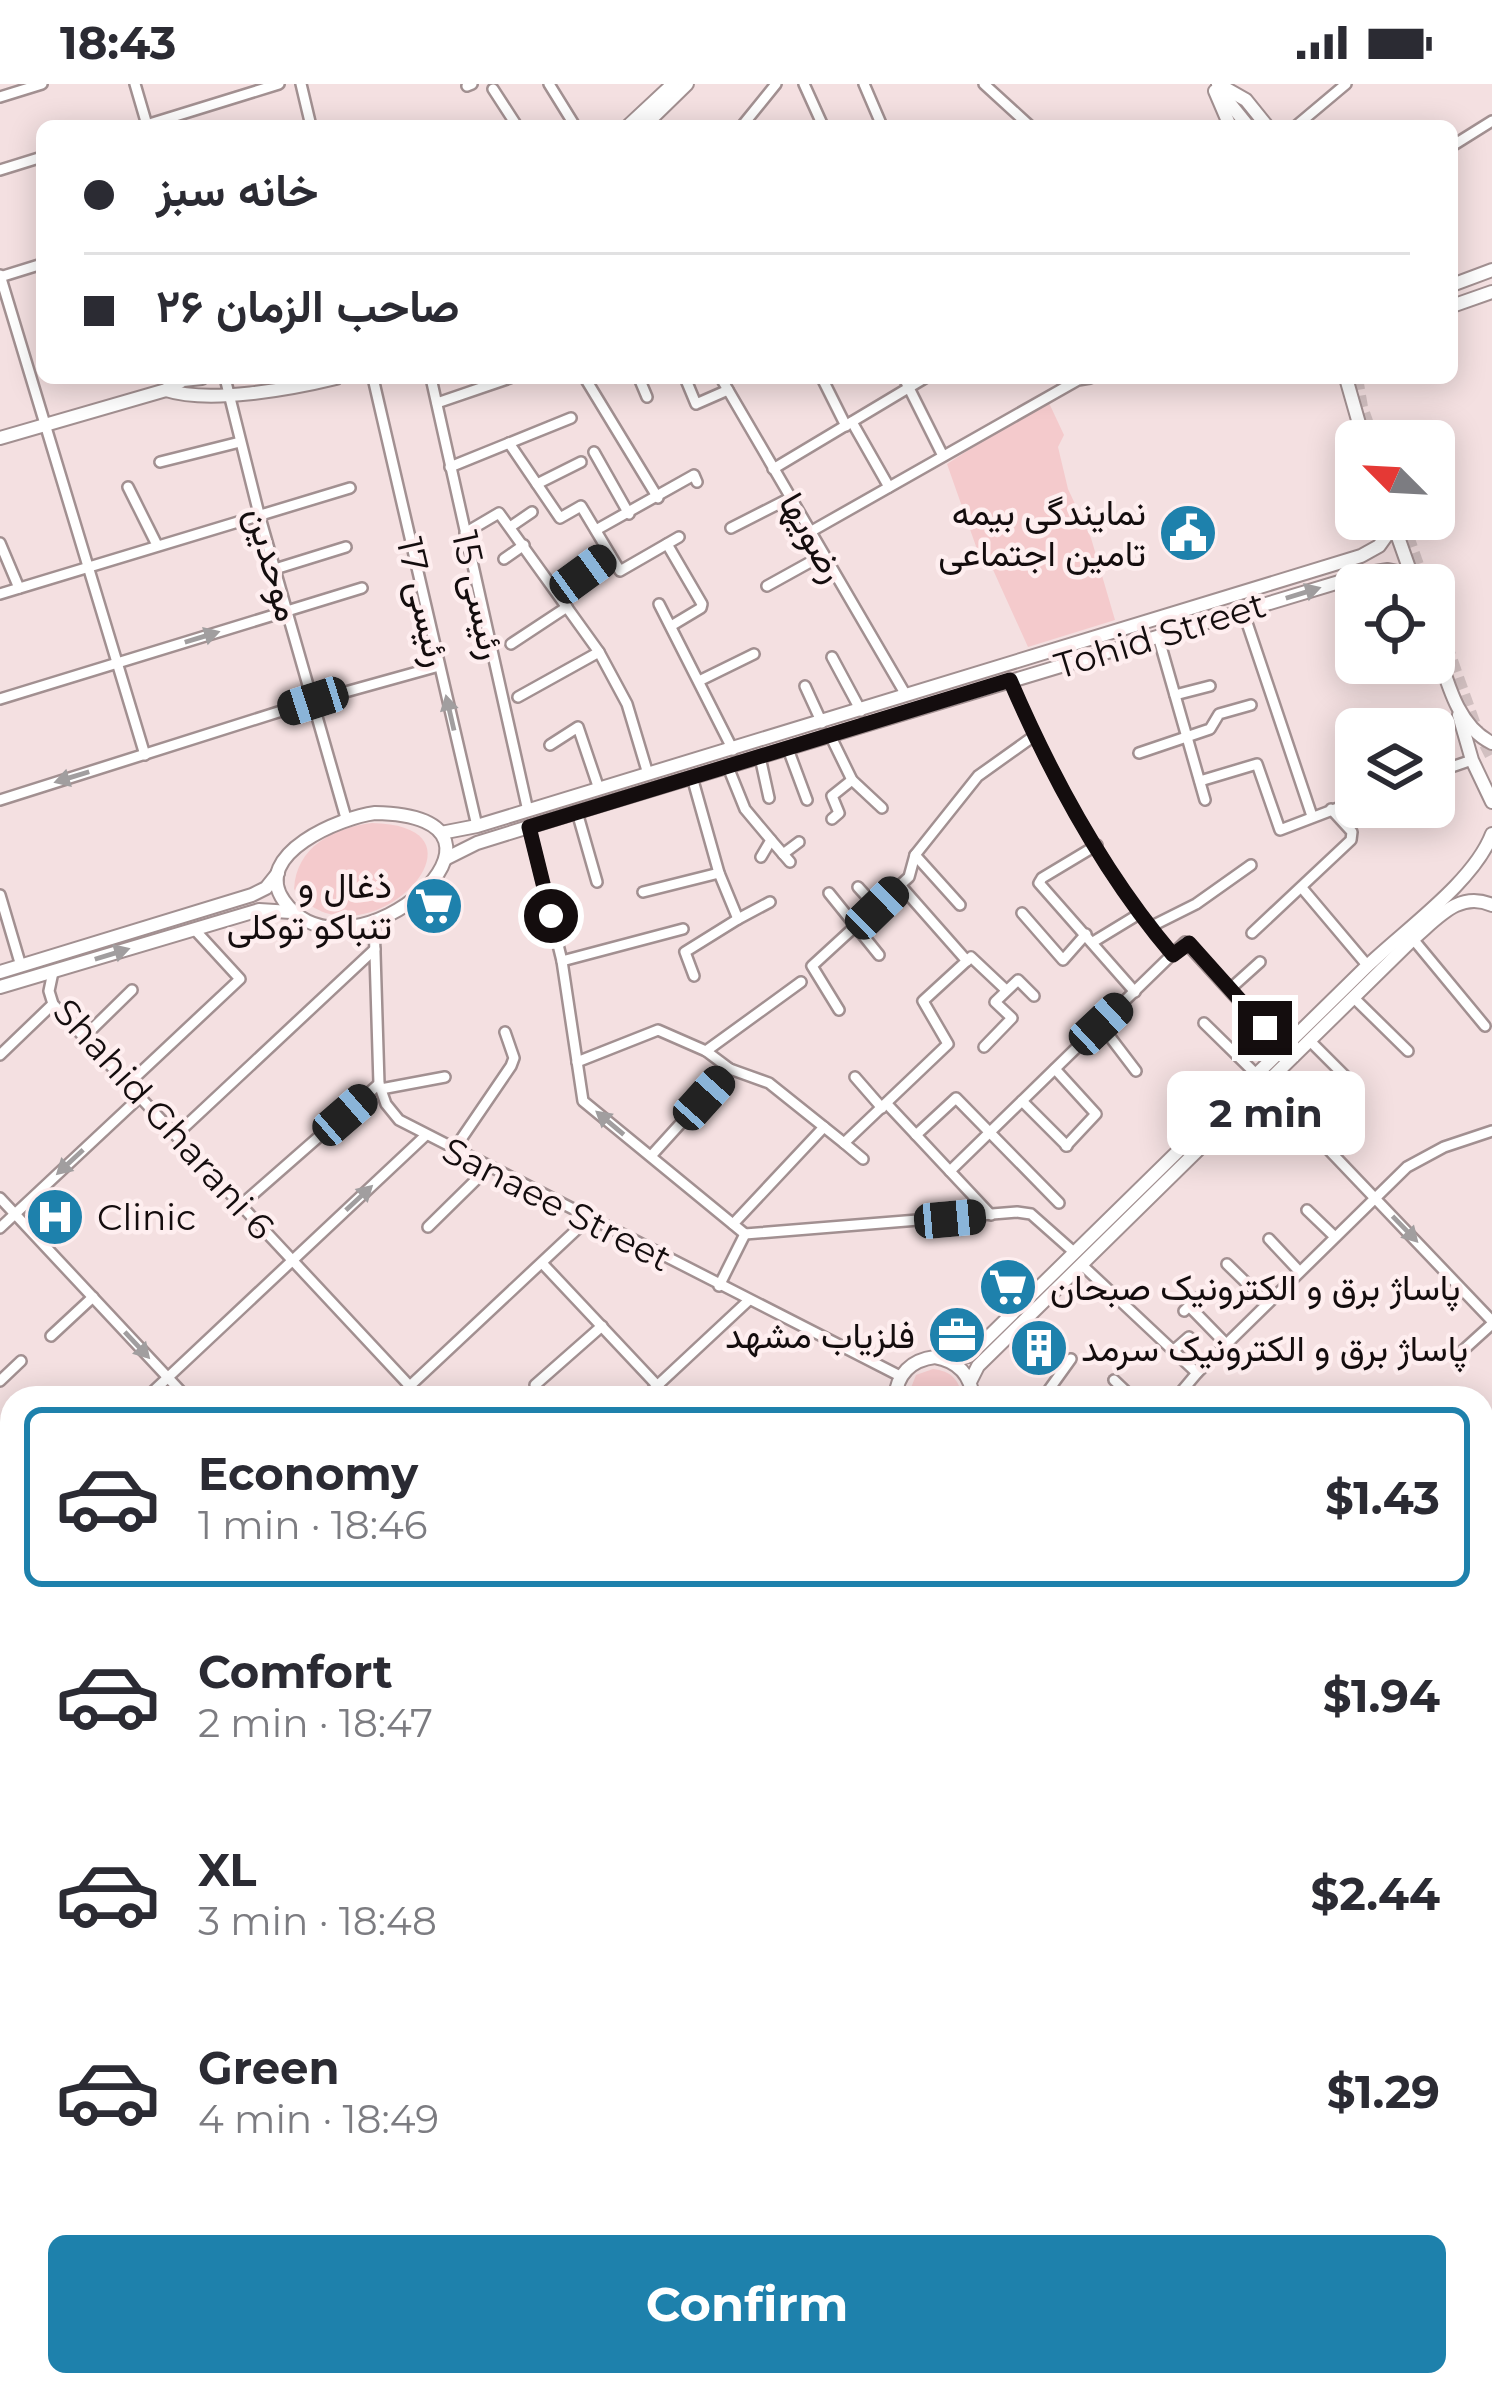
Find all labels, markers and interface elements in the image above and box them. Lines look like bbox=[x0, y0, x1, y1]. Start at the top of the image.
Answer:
text: 18:43 bbox=[60, 15, 176, 70]
text: خانه سبز bbox=[156, 162, 318, 217]
text: صاحب الزمان ۲۶ bbox=[156, 278, 460, 333]
north arrow bbox=[1335, 420, 1455, 540]
map controls bbox=[1335, 420, 1455, 828]
street label: رضویها bbox=[769, 484, 856, 590]
place label: نمایندگی بیمه تامین اجتماعی bbox=[938, 490, 1146, 575]
street label: موحدین bbox=[236, 502, 311, 627]
public building icon: نمایندگی بیمه تامین اجتماعی bbox=[1157, 502, 1219, 564]
street label: رئیسی 15 bbox=[442, 526, 515, 664]
street label: رئیسی 17 bbox=[387, 533, 460, 671]
car bbox=[543, 538, 623, 610]
button: locate bbox=[1335, 564, 1455, 684]
street label: Tohid Street bbox=[1049, 582, 1271, 688]
one-way arrow bbox=[1285, 583, 1322, 601]
one-way arrow bbox=[184, 626, 221, 645]
car bbox=[273, 673, 353, 729]
one-way arrow bbox=[440, 694, 459, 731]
button: layers bbox=[1335, 708, 1455, 828]
one-way arrow bbox=[54, 769, 90, 787]
place label: ذغال و تنباکو توکلی bbox=[227, 863, 392, 949]
car bbox=[839, 870, 915, 946]
supermarket icon: ذغال و تنباکو توکلی bbox=[403, 875, 465, 937]
route start bbox=[524, 889, 578, 943]
one-way arrow bbox=[95, 944, 131, 962]
car bbox=[1062, 986, 1140, 1062]
street label: Shahid Gharani 6 bbox=[44, 990, 284, 1248]
route end bbox=[1238, 1001, 1292, 1055]
car bbox=[667, 1059, 741, 1137]
callout: 2 min bbox=[1166, 1070, 1364, 1154]
car bbox=[306, 1078, 384, 1152]
text: 2 min bbox=[1209, 1089, 1323, 1137]
one-way arrow bbox=[595, 1111, 626, 1136]
street label: Sanaee Street bbox=[435, 1127, 679, 1281]
one-way arrow bbox=[56, 1148, 85, 1176]
one-way arrow bbox=[344, 1185, 373, 1213]
hospital icon: Clinic bbox=[24, 1186, 86, 1248]
place label: Clinic bbox=[97, 1195, 196, 1239]
car bbox=[913, 1198, 987, 1240]
one-way arrow bbox=[1391, 1214, 1419, 1243]
supermarket icon: پاساژ برق و الکترونیک صبحان bbox=[977, 1256, 1039, 1318]
place label: پاساژ برق و الکترونیک صبحان bbox=[1050, 1265, 1460, 1312]
office icon: فلزیاب مشهد bbox=[926, 1304, 988, 1366]
place label: فلزیاب مشهد bbox=[725, 1313, 915, 1358]
building icon: پاساژ برق و الکترونیک سرمد bbox=[1008, 1317, 1070, 1379]
place label: پاساژ برق و الکترونیک سرمد bbox=[1081, 1326, 1468, 1373]
one-way arrow bbox=[123, 1330, 151, 1359]
icon: car bbox=[54, 1443, 162, 1551]
text: Economy bbox=[198, 1446, 418, 1501]
text: $1.43 bbox=[1325, 1470, 1440, 1525]
text: 1 min · 18:46 bbox=[198, 1501, 428, 1549]
icon: car bbox=[54, 1641, 162, 1749]
text: Comfort bbox=[198, 1644, 393, 1699]
text: $1.94 bbox=[1323, 1668, 1440, 1723]
text: 2 min · 18:47 bbox=[198, 1699, 433, 1747]
icon: car bbox=[54, 1839, 162, 1947]
text: XL bbox=[198, 1842, 256, 1897]
text: $2.44 bbox=[1311, 1866, 1440, 1921]
text: 3 min · 18:48 bbox=[198, 1897, 437, 1945]
icon: car bbox=[54, 2037, 162, 2145]
text: Green bbox=[198, 2040, 340, 2095]
text: $1.29 bbox=[1327, 2064, 1440, 2119]
text: 4 min · 18:49 bbox=[198, 2095, 439, 2143]
button: Confirm bbox=[48, 2235, 1446, 2373]

